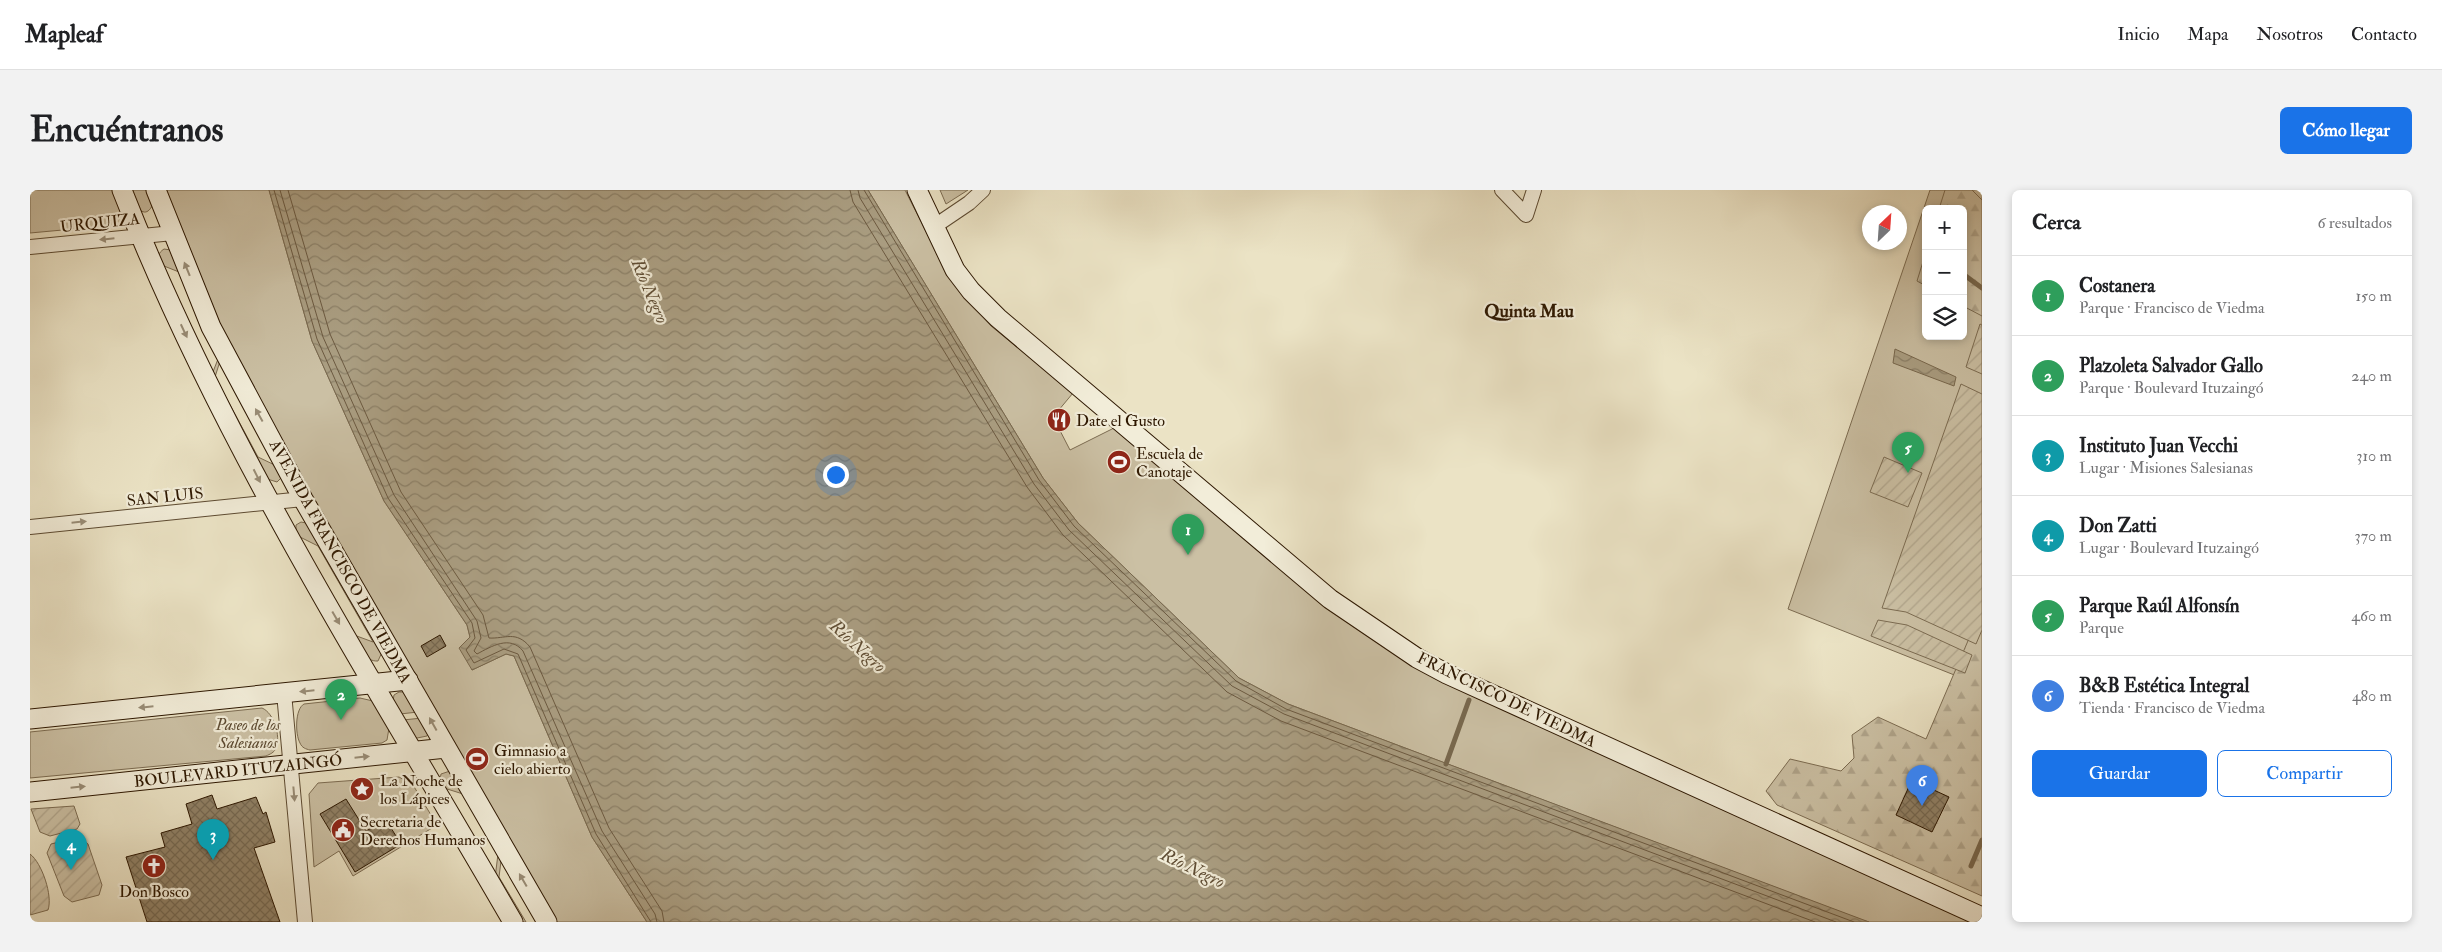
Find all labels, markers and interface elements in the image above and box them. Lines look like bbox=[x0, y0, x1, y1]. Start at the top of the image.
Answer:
text: Mapleaf bbox=[25, 19, 104, 50]
text: Inicio bbox=[2117, 23, 2159, 46]
text: Mapa bbox=[2187, 23, 2229, 46]
text: Nosotros bbox=[2257, 23, 2323, 46]
text: Contacto bbox=[2351, 23, 2417, 46]
button: Cómo llegar bbox=[2280, 107, 2412, 154]
text: Encuéntranos bbox=[30, 108, 223, 152]
north arrow bbox=[1862, 205, 1907, 250]
map controls bbox=[1922, 205, 1967, 340]
button: + bbox=[1922, 205, 1967, 250]
street label: URQUIZA bbox=[59, 209, 141, 237]
text: Cerca bbox=[2032, 209, 2081, 236]
text: 6 resultados bbox=[2317, 213, 2392, 233]
one-way arrow bbox=[98, 235, 114, 243]
button: − bbox=[1922, 250, 1967, 295]
water label: Río Negro bbox=[625, 254, 673, 327]
one-way arrow bbox=[183, 262, 191, 276]
text: Costanera bbox=[2079, 274, 2155, 298]
text: 1 bbox=[2045, 286, 2051, 306]
text: 150 m bbox=[2355, 286, 2392, 306]
button: layers bbox=[1922, 295, 1967, 340]
text: Parque · Francisco de Viedma bbox=[2079, 298, 2265, 318]
district label: Quinta Mau bbox=[1484, 300, 1574, 323]
one-way arrow bbox=[180, 324, 188, 338]
text: Plazoleta Salvador Gallo bbox=[2079, 354, 2263, 378]
text: 2 bbox=[2044, 366, 2052, 386]
text: 240 m bbox=[2351, 366, 2392, 386]
text: Parque · Boulevard Ituzaingó bbox=[2079, 378, 2264, 398]
restaurant icon: Date el Gusto bbox=[1046, 407, 1072, 433]
one-way arrow bbox=[254, 408, 263, 421]
place label: Date el Gusto bbox=[1076, 411, 1165, 431]
pin: 5 bbox=[1892, 432, 1924, 473]
text: Instituto Juan Vecchi bbox=[2079, 434, 2238, 458]
street label: AVENIDA FRANCISCO DE VIEDMA bbox=[264, 435, 416, 687]
place label: Escuela de Canotaje bbox=[1136, 444, 1203, 482]
text: 3 bbox=[2045, 446, 2051, 466]
text: 310 m bbox=[2356, 446, 2392, 466]
sports icon: Escuela de Canotaje bbox=[1106, 449, 1132, 475]
text: Lugar · Misiones Salesianas bbox=[2079, 458, 2253, 478]
your location bbox=[823, 462, 849, 488]
one-way arrow bbox=[253, 469, 261, 483]
street label: SAN LUIS bbox=[126, 483, 204, 511]
pin: 1 bbox=[1172, 514, 1204, 555]
text: Don Zatti bbox=[2079, 514, 2157, 538]
one-way arrow bbox=[71, 518, 87, 526]
text: 4 bbox=[2044, 526, 2052, 546]
text: 370 m bbox=[2355, 526, 2392, 546]
text: Lugar · Boulevard Ituzaingó bbox=[2079, 538, 2259, 558]
text: Parque Raúl Alfonsín bbox=[2079, 594, 2240, 618]
text: 5 bbox=[2044, 606, 2052, 626]
text: 460 m bbox=[2351, 606, 2392, 626]
one-way arrow bbox=[332, 611, 341, 624]
water label: Río Negro bbox=[824, 614, 891, 678]
text: Parque bbox=[2079, 618, 2124, 638]
street label: FRANCISCO DE VIEDMA bbox=[1414, 648, 1599, 752]
text: B&B Estética Integral bbox=[2079, 674, 2249, 698]
pin: 2 bbox=[325, 679, 357, 720]
text: 6 bbox=[2044, 686, 2052, 706]
text: 480 m bbox=[2352, 686, 2392, 706]
one-way arrow bbox=[299, 687, 315, 695]
text: Tienda · Francisco de Viedma bbox=[2079, 698, 2265, 718]
one-way arrow bbox=[138, 703, 154, 711]
park label: Paseo de los Salesianos bbox=[215, 715, 281, 753]
one-way arrow bbox=[429, 716, 437, 731]
place label: Gimnasio a cielo abierto bbox=[494, 741, 571, 779]
sports icon: Gimnasio a cielo abierto bbox=[464, 746, 490, 772]
street label: BOULEVARD ITUZAINGÓ bbox=[133, 749, 343, 792]
button: Guardar bbox=[2032, 750, 2207, 797]
button: Compartir bbox=[2217, 750, 2392, 797]
one-way arrow bbox=[354, 753, 370, 761]
pin: 6 bbox=[1906, 765, 1938, 806]
place label: La Noche de los Lápices bbox=[380, 771, 463, 810]
place icon: La Noche de los Lápices bbox=[349, 776, 375, 802]
one-way arrow bbox=[71, 783, 87, 791]
one-way arrow bbox=[290, 786, 298, 802]
place label: Secretaria de Derechos Humanos bbox=[360, 812, 485, 850]
public building icon: Secretaria de Derechos Humanos bbox=[330, 817, 356, 843]
pin: 3 bbox=[197, 819, 229, 860]
pin: 4 bbox=[55, 829, 87, 870]
water label: Río Negro bbox=[1156, 843, 1229, 894]
church icon: Don Bosco bbox=[141, 853, 167, 879]
one-way arrow bbox=[518, 873, 527, 886]
place label: Don Bosco bbox=[119, 882, 189, 902]

